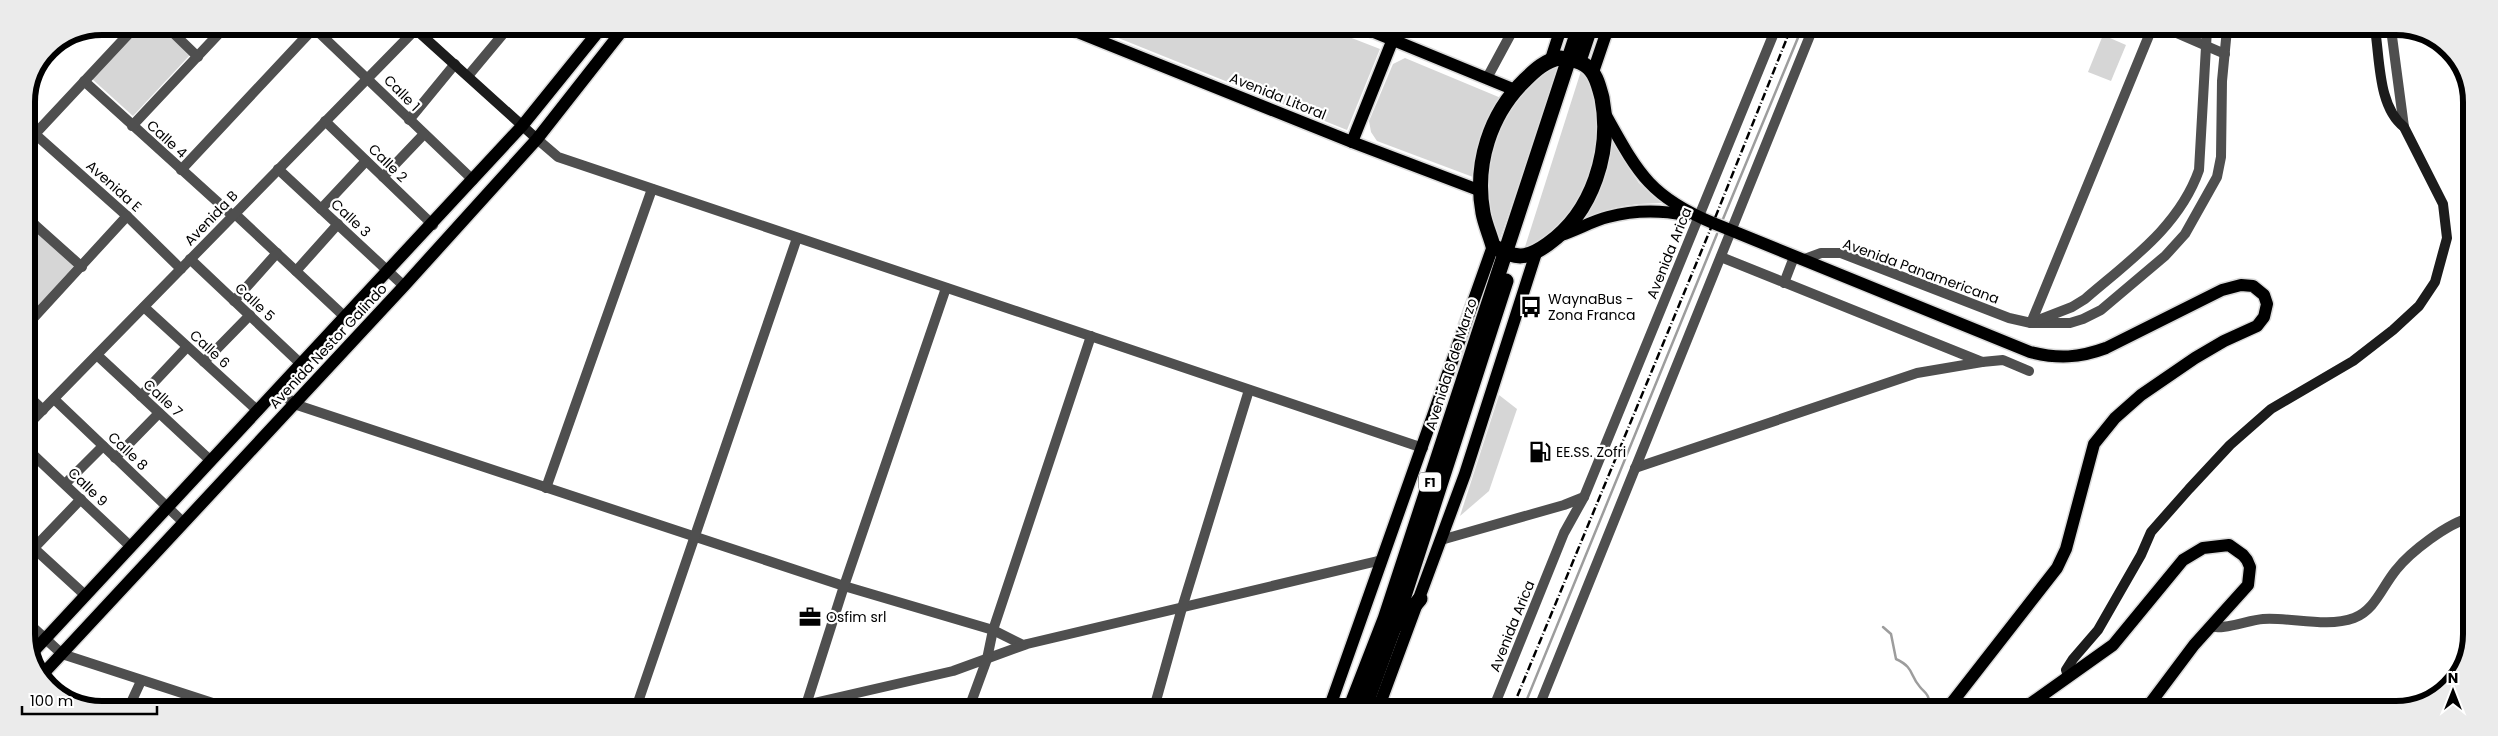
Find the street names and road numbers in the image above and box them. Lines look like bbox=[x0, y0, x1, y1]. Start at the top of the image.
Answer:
street label: Avenida Litoral bbox=[1227, 67, 1329, 125]
street label: Calle 1 bbox=[379, 70, 425, 116]
street label: Calle 4 bbox=[142, 115, 192, 163]
street label: Calle 2 bbox=[364, 139, 412, 187]
street label: Avenida E bbox=[82, 156, 146, 216]
street label: Avenida B bbox=[180, 186, 242, 250]
street label: Calle 3 bbox=[327, 194, 375, 242]
street label: Avenida Arica bbox=[1642, 204, 1696, 302]
street label: Avenida Panamericana bbox=[1840, 233, 2002, 309]
street label: Calle 5 bbox=[230, 278, 280, 326]
street label: Avenida Nestor Galindo bbox=[265, 279, 391, 413]
street label: Avenida 6 de Marzo bbox=[1420, 295, 1482, 433]
street label: Calle 6 bbox=[185, 325, 235, 373]
street label: Calle 7 bbox=[139, 375, 187, 422]
street label: Calle 8 bbox=[103, 427, 153, 475]
street label: Calle 9 bbox=[64, 463, 112, 511]
road number: F1 bbox=[1419, 472, 1441, 492]
street label: Avenida Arica bbox=[1485, 577, 1539, 675]

